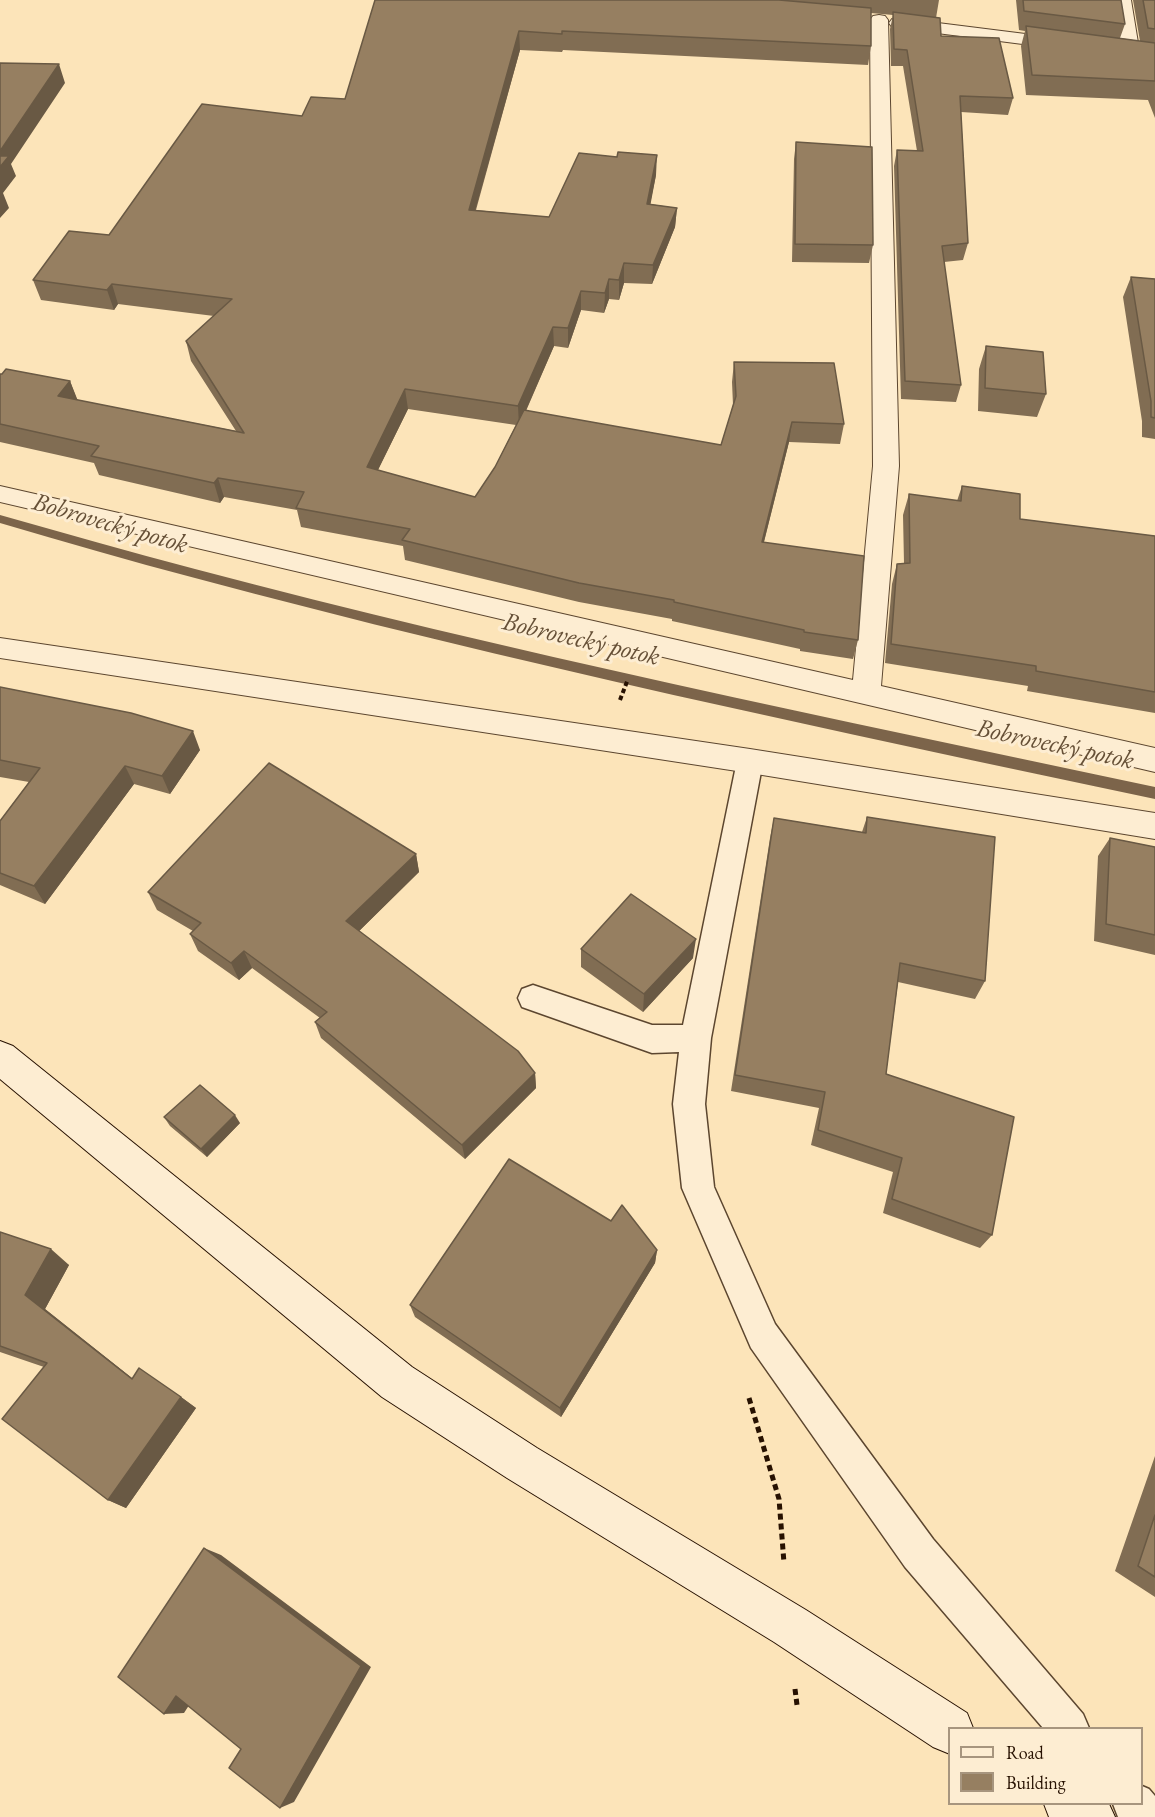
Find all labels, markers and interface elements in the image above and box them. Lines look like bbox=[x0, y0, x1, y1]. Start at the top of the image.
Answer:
water label: Bobrovecký potok bbox=[29, 487, 191, 561]
water label: Bobrovecký potok bbox=[499, 607, 663, 673]
water label: Bobrovecký potok bbox=[973, 713, 1137, 777]
legend bbox=[948, 1727, 1143, 1805]
text: Road bbox=[1006, 1741, 1044, 1764]
text: Building bbox=[1006, 1771, 1066, 1794]

